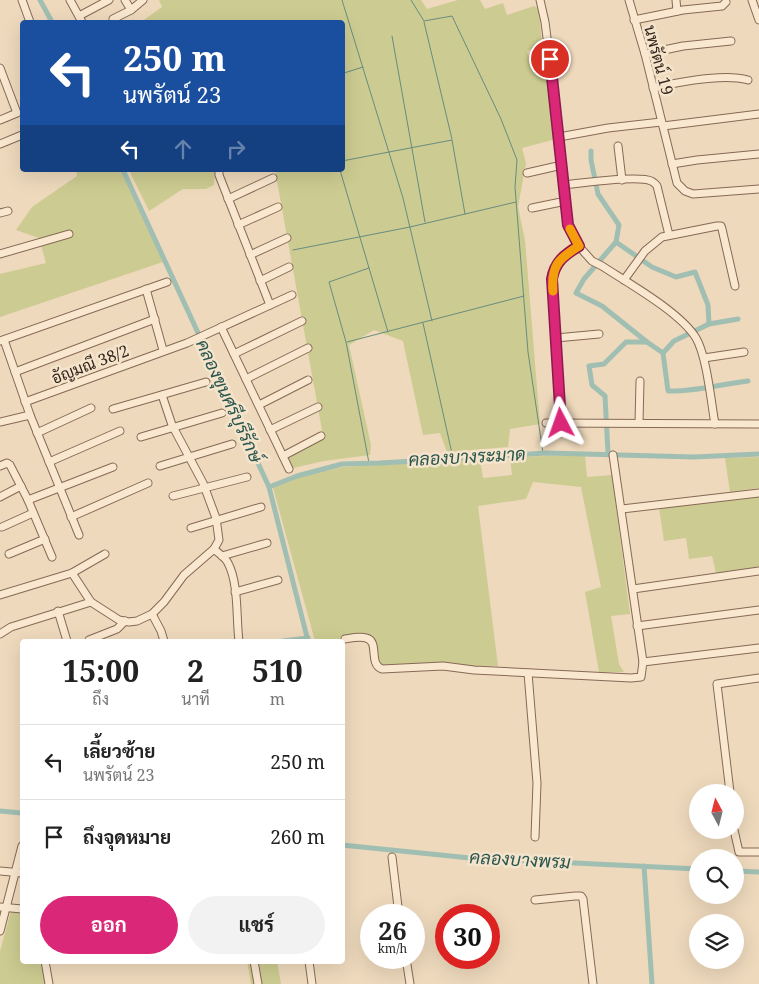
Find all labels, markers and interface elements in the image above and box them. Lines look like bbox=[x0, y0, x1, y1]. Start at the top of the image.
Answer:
street label: นพรัตน์ 19 bbox=[639, 22, 680, 97]
text: 250 m bbox=[123, 34, 226, 81]
pin bbox=[529, 38, 571, 80]
icon: left bbox=[40, 40, 105, 105]
icon: arrive bbox=[536, 45, 564, 73]
text: นพรัตน์ 23 bbox=[123, 79, 221, 109]
icon: left bbox=[116, 135, 144, 163]
icon: ahead bbox=[169, 135, 197, 163]
icon: right bbox=[222, 135, 250, 163]
water label: คลองขุนศรีบุรีรักษ์ bbox=[190, 335, 270, 469]
street label: อัญมณี 38/2 bbox=[48, 339, 132, 389]
position arrow bbox=[534, 396, 586, 448]
water label: คลองบางระมาด bbox=[408, 441, 526, 471]
text: 15:00 bbox=[62, 650, 139, 691]
text: 2 bbox=[187, 650, 204, 691]
text: 510 bbox=[252, 650, 303, 691]
text: ถึง bbox=[92, 688, 109, 710]
text: นาที bbox=[181, 688, 210, 710]
text: m bbox=[270, 688, 285, 710]
text: เลี้ยวซ้าย bbox=[83, 738, 155, 764]
icon: left bbox=[40, 748, 68, 776]
text: 250 m bbox=[270, 749, 325, 775]
text: นพรัตน์ 23 bbox=[83, 764, 154, 786]
north arrow bbox=[689, 784, 744, 839]
map controls bbox=[689, 784, 744, 969]
icon: arrive bbox=[40, 823, 68, 851]
text: ถึงจุดหมาย bbox=[83, 824, 171, 850]
text: 260 m bbox=[270, 824, 325, 850]
water label: คลองบางพรม bbox=[469, 844, 571, 874]
button: search bbox=[689, 849, 744, 904]
button: ออก bbox=[40, 896, 178, 954]
button: แชร์ bbox=[188, 896, 325, 954]
speed limit sign: 30 bbox=[435, 904, 500, 969]
text: 26 bbox=[378, 913, 407, 947]
button: layers bbox=[689, 914, 744, 969]
text: km/h bbox=[378, 940, 407, 957]

